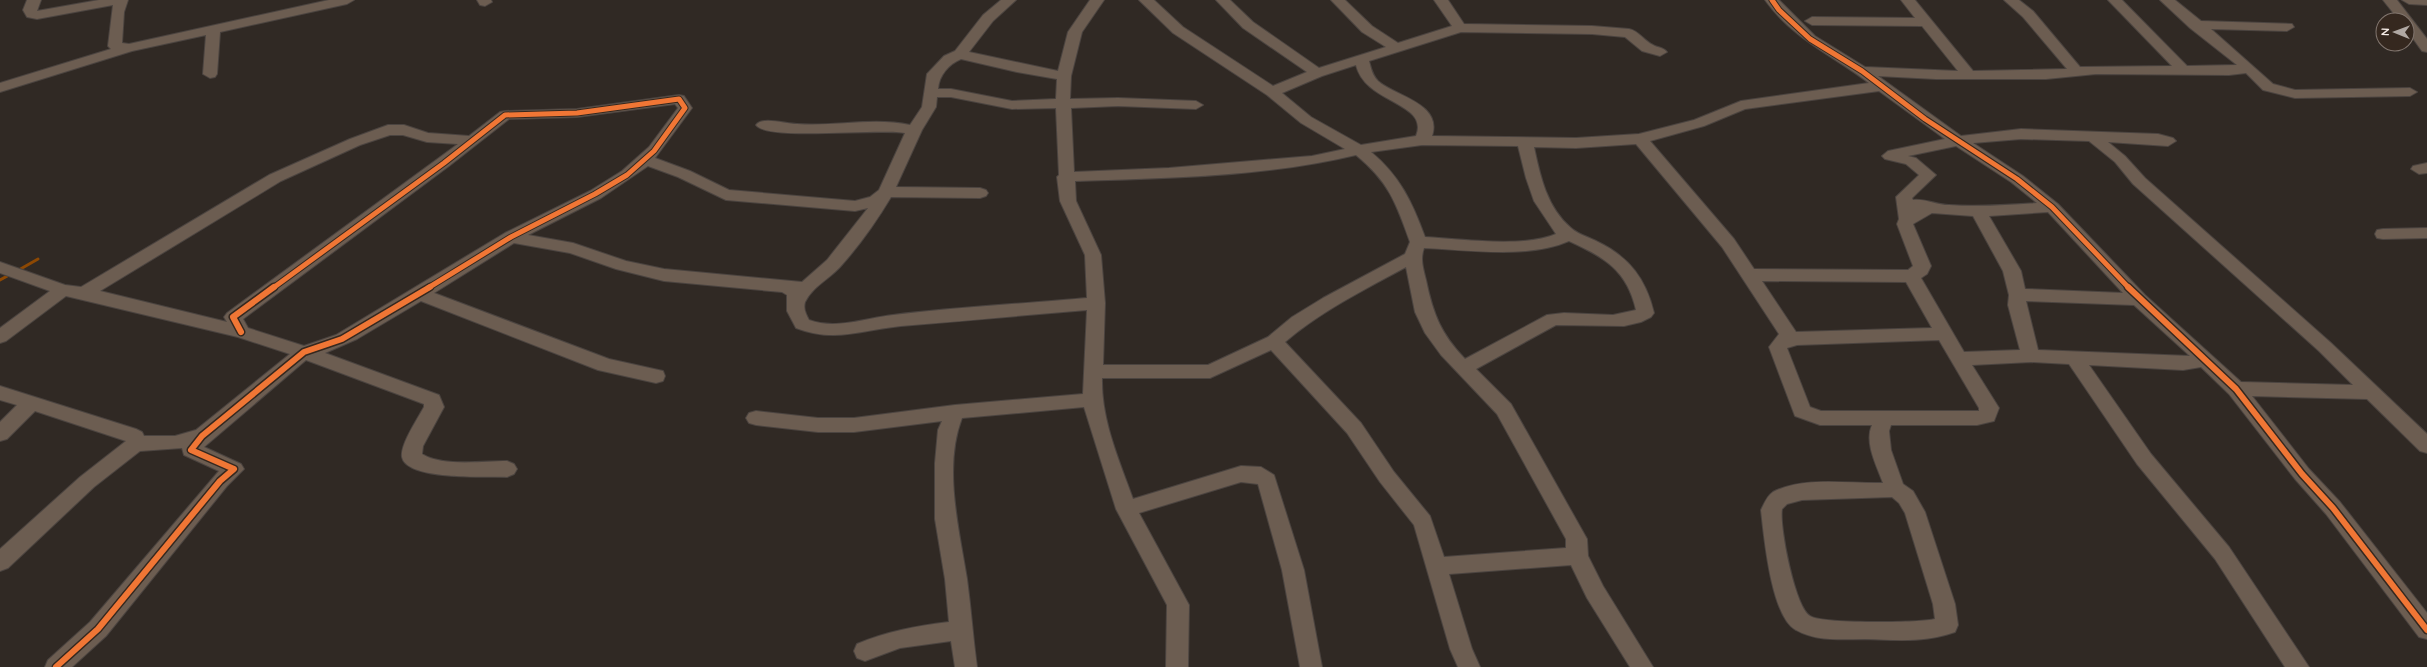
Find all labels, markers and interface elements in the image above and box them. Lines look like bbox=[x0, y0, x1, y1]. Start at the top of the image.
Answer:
north arrow bbox=[2375, 12, 2415, 52]
text: N bbox=[2378, 28, 2392, 36]

